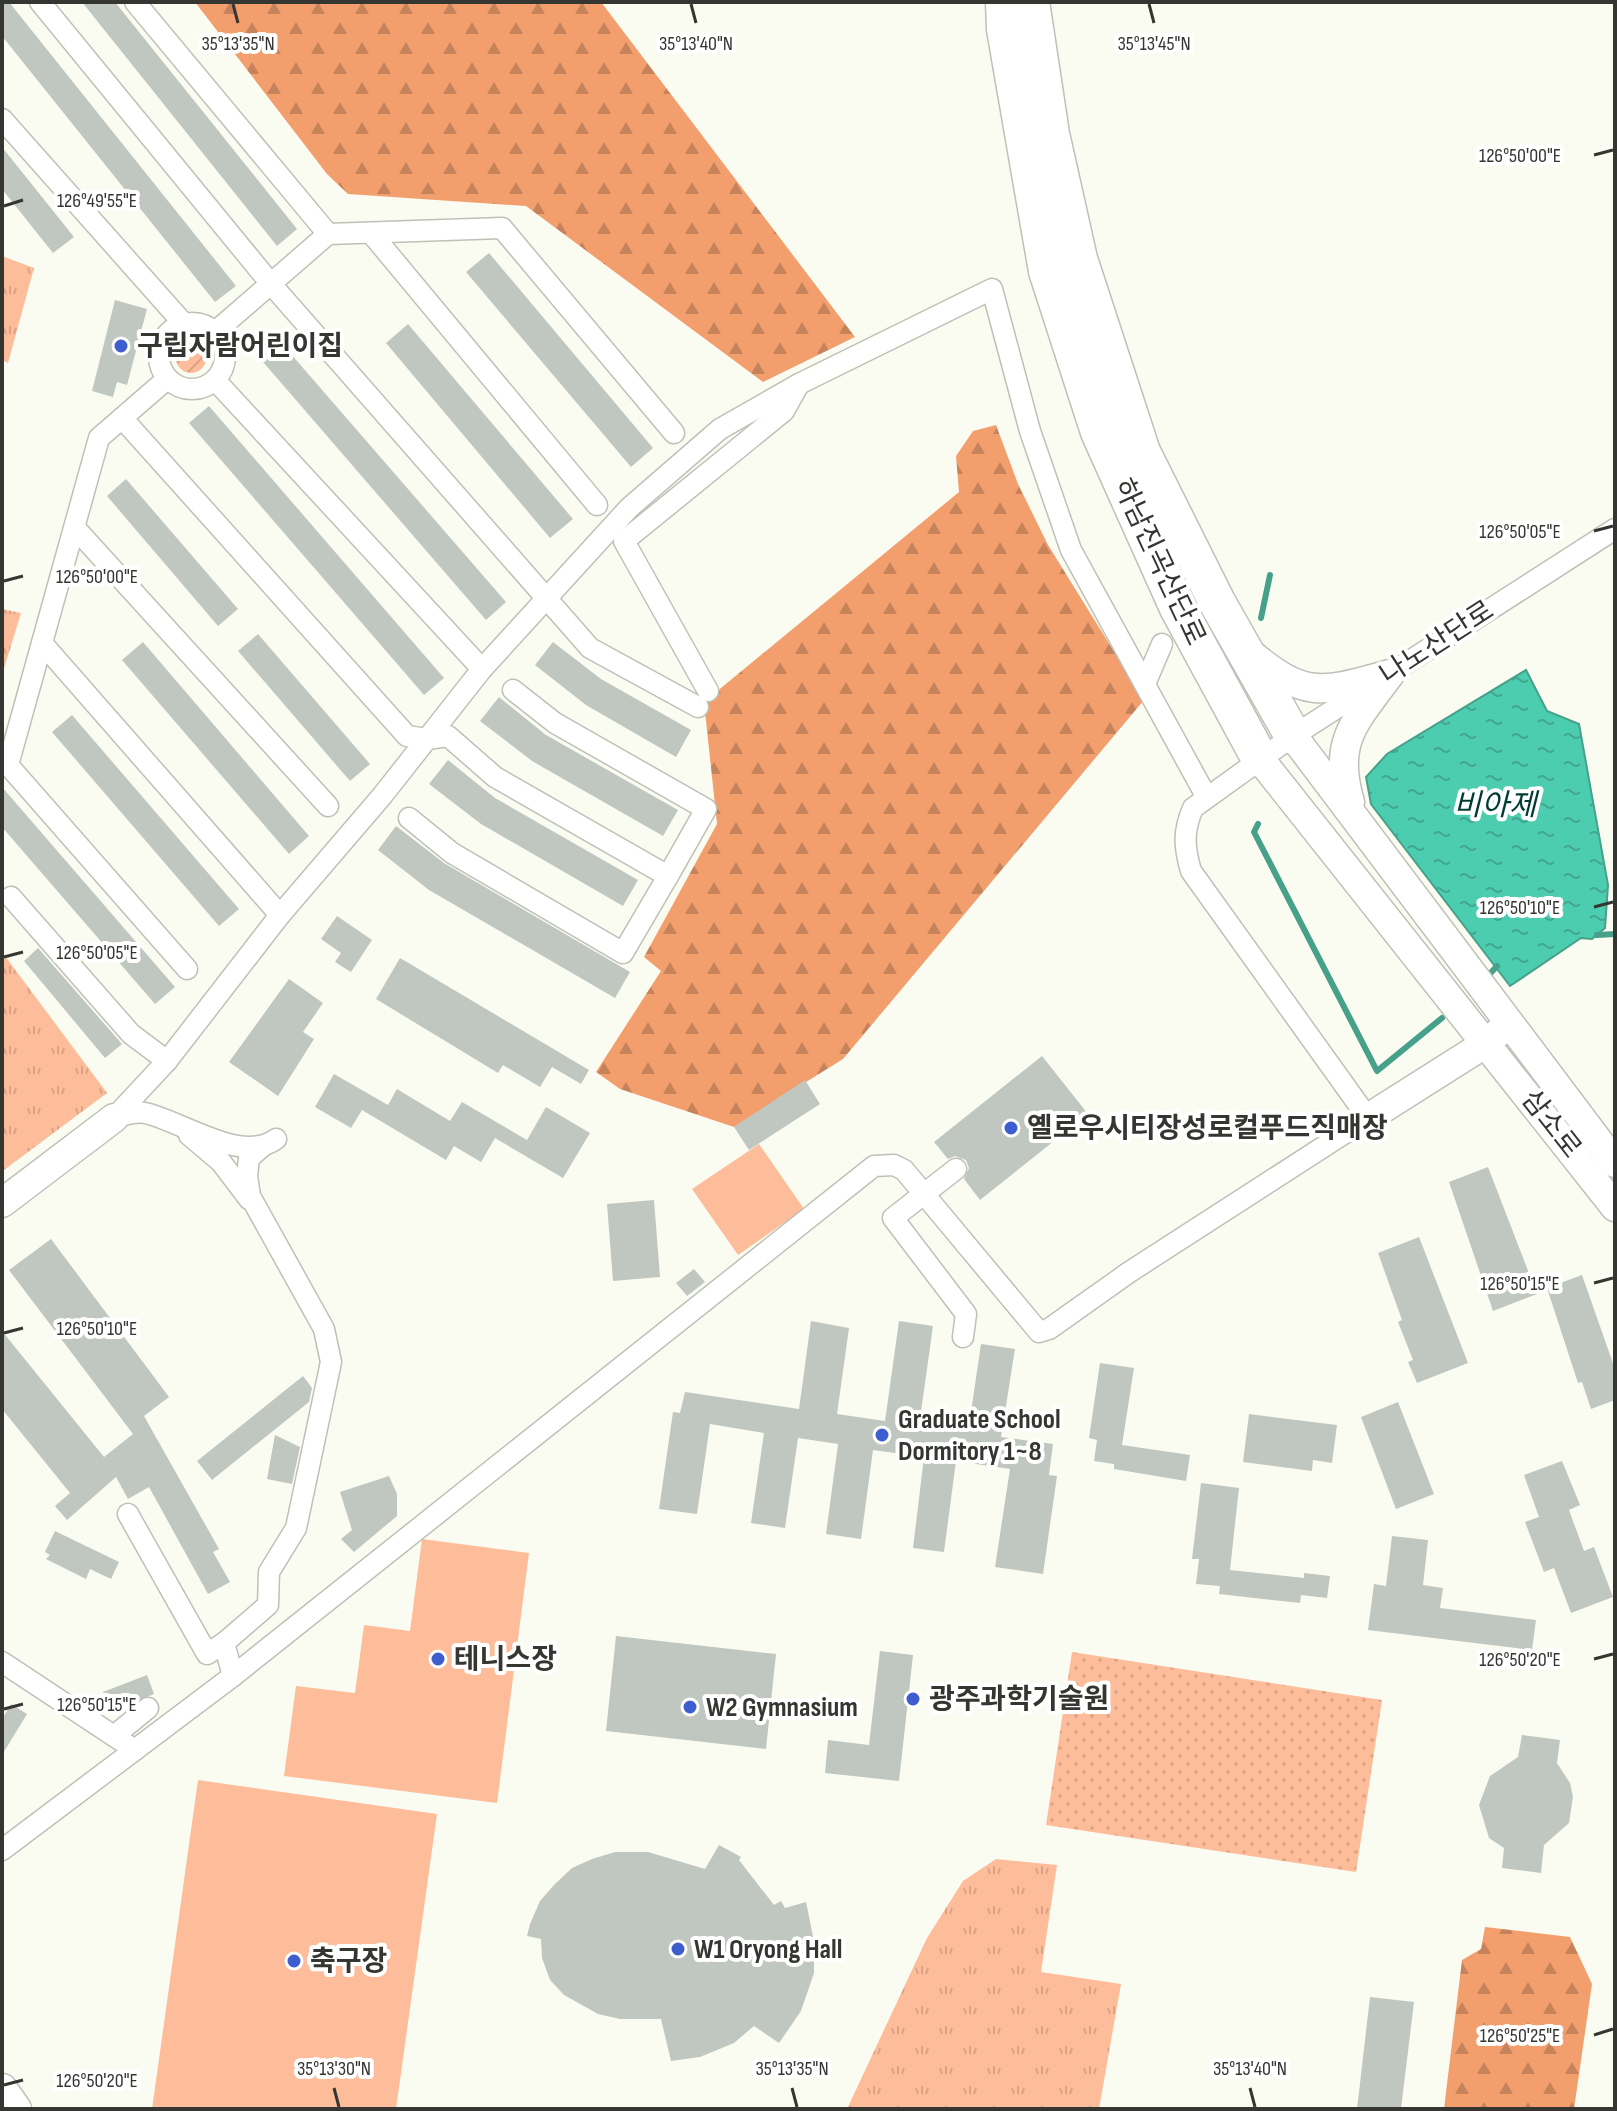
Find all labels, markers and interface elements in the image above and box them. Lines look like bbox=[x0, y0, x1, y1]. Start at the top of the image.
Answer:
text: 35°13'35"N bbox=[201, 32, 275, 56]
text: 35°13'40"N bbox=[659, 32, 733, 56]
text: 35°13'45"N bbox=[1117, 32, 1191, 56]
text: 126°50'00"E bbox=[1479, 144, 1561, 168]
text: 126°49'55"E bbox=[57, 189, 137, 213]
place label: 구립자람어린이집 bbox=[137, 330, 343, 363]
marker: 구립자람어린이집 bbox=[112, 337, 130, 355]
street label: 하남진곡산단로 bbox=[1106, 473, 1212, 651]
text: 126°50'05"E bbox=[1479, 520, 1561, 544]
text: 126°50'00"E bbox=[56, 565, 138, 589]
street label: 나노산단로 bbox=[1374, 594, 1500, 692]
water label: 비아제 bbox=[1454, 788, 1540, 824]
text: 126°50'10"E bbox=[1480, 896, 1560, 920]
text: 126°50'05"E bbox=[56, 941, 138, 965]
street label: 삼소로 bbox=[1514, 1083, 1588, 1165]
place label: 옐로우시티장성로컬푸드직매장 bbox=[1027, 1112, 1388, 1145]
marker: 옐로우시티장성로컬푸드직매장 bbox=[1002, 1119, 1020, 1137]
text: 126°50'15"E bbox=[1480, 1272, 1560, 1296]
text: 126°50'10"E bbox=[57, 1317, 137, 1341]
place label: Graduate School Dormitory 1~8 bbox=[898, 1403, 1061, 1468]
marker: Graduate School Dormitory 1~8 bbox=[873, 1426, 891, 1444]
place label: 테니스장 bbox=[454, 1643, 557, 1676]
text: 126°50'20"E bbox=[1479, 1648, 1561, 1672]
marker: 테니스장 bbox=[429, 1650, 447, 1668]
place label: 광주과학기술원 bbox=[929, 1683, 1109, 1716]
marker: 광주과학기술원 bbox=[904, 1690, 922, 1708]
place label: W2 Gymnasium bbox=[706, 1691, 858, 1724]
text: 126°50'15"E bbox=[57, 1693, 137, 1717]
marker: W2 Gymnasium bbox=[681, 1698, 699, 1716]
place label: W1 Oryong Hall bbox=[694, 1933, 842, 1966]
marker: W1 Oryong Hall bbox=[669, 1940, 687, 1958]
place label: 축구장 bbox=[310, 1945, 387, 1978]
marker: 축구장 bbox=[285, 1952, 303, 1970]
text: 126°50'25"E bbox=[1480, 2024, 1560, 2048]
text: 35°13'30"N bbox=[297, 2057, 371, 2081]
text: 35°13'35"N bbox=[755, 2057, 829, 2081]
text: 35°13'40"N bbox=[1213, 2057, 1287, 2081]
text: 126°50'20"E bbox=[56, 2069, 138, 2093]

